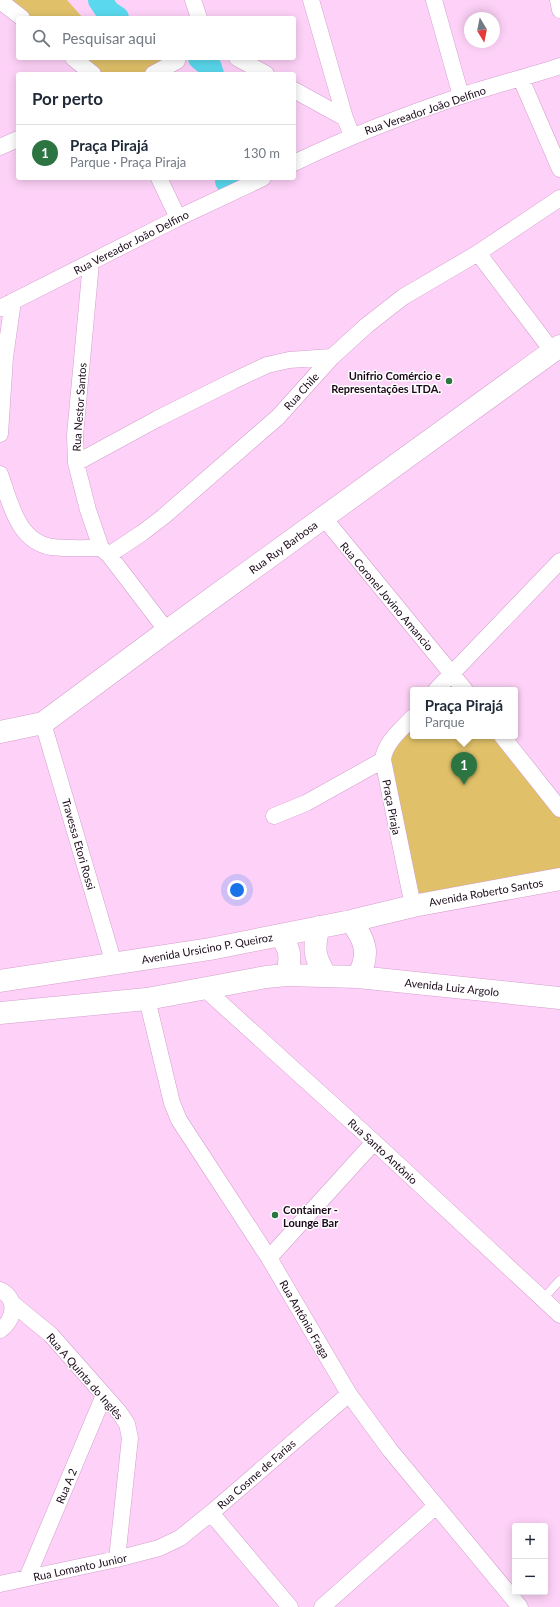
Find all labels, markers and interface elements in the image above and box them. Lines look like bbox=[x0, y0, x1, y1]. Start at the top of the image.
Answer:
north arrow bbox=[464, 12, 500, 48]
search box bbox=[16, 16, 296, 60]
icon: search bbox=[30, 27, 52, 49]
text: Pesquisar aqui bbox=[62, 29, 156, 47]
street label: Rua Vereador João Delfino bbox=[363, 83, 487, 137]
text: Por perto bbox=[32, 88, 103, 109]
text: Praça Pirajá bbox=[70, 136, 148, 154]
text: 1 bbox=[41, 145, 49, 161]
text: 130 m bbox=[243, 145, 280, 161]
text: Parque · Praça Piraja bbox=[70, 154, 186, 170]
street label: Rua Vereador João Delfino bbox=[71, 207, 191, 277]
street label: Rua Nestor Santos bbox=[69, 362, 89, 452]
place label: Unifrio Comércio e Representações LTDA. bbox=[331, 369, 441, 395]
street label: Rua Chile bbox=[281, 370, 321, 412]
marker: Unifrio Comércio e Representações LTDA. bbox=[444, 376, 454, 386]
street label: Rua Ruy Barbosa bbox=[246, 518, 320, 576]
street label: Rua Coronel Jovino Amancio bbox=[338, 539, 436, 653]
popup bbox=[410, 687, 518, 739]
text: Praça Pirajá bbox=[425, 696, 503, 714]
text: Parque bbox=[425, 714, 465, 730]
pin: 1 bbox=[451, 752, 477, 785]
street label: Praça Piraja bbox=[380, 778, 404, 836]
street label: Travessa Etori Rossi bbox=[60, 797, 98, 891]
street label: Avenida Roberto Santos bbox=[428, 876, 544, 908]
your location bbox=[227, 880, 247, 900]
street label: Avenida Ursicino P. Queiroz bbox=[140, 930, 274, 966]
street label: Avenida Luiz Argolo bbox=[404, 976, 500, 998]
street label: Rua Santo Antônio bbox=[346, 1116, 420, 1186]
place label: Container - Lounge Bar bbox=[283, 1203, 339, 1229]
marker: Container - Lounge Bar bbox=[270, 1210, 280, 1220]
street label: Rua Antônio Fraga bbox=[277, 1277, 333, 1361]
street label: Rua A Quinta do Inglês bbox=[44, 1330, 126, 1422]
street label: Rua Cosme de Farias bbox=[214, 1436, 298, 1512]
street label: Rua A 2 bbox=[53, 1466, 79, 1506]
map controls bbox=[512, 1523, 548, 1595]
button: + bbox=[512, 1523, 548, 1559]
street label: Rua Lomanto Junior bbox=[32, 1551, 128, 1583]
button: − bbox=[512, 1559, 548, 1595]

